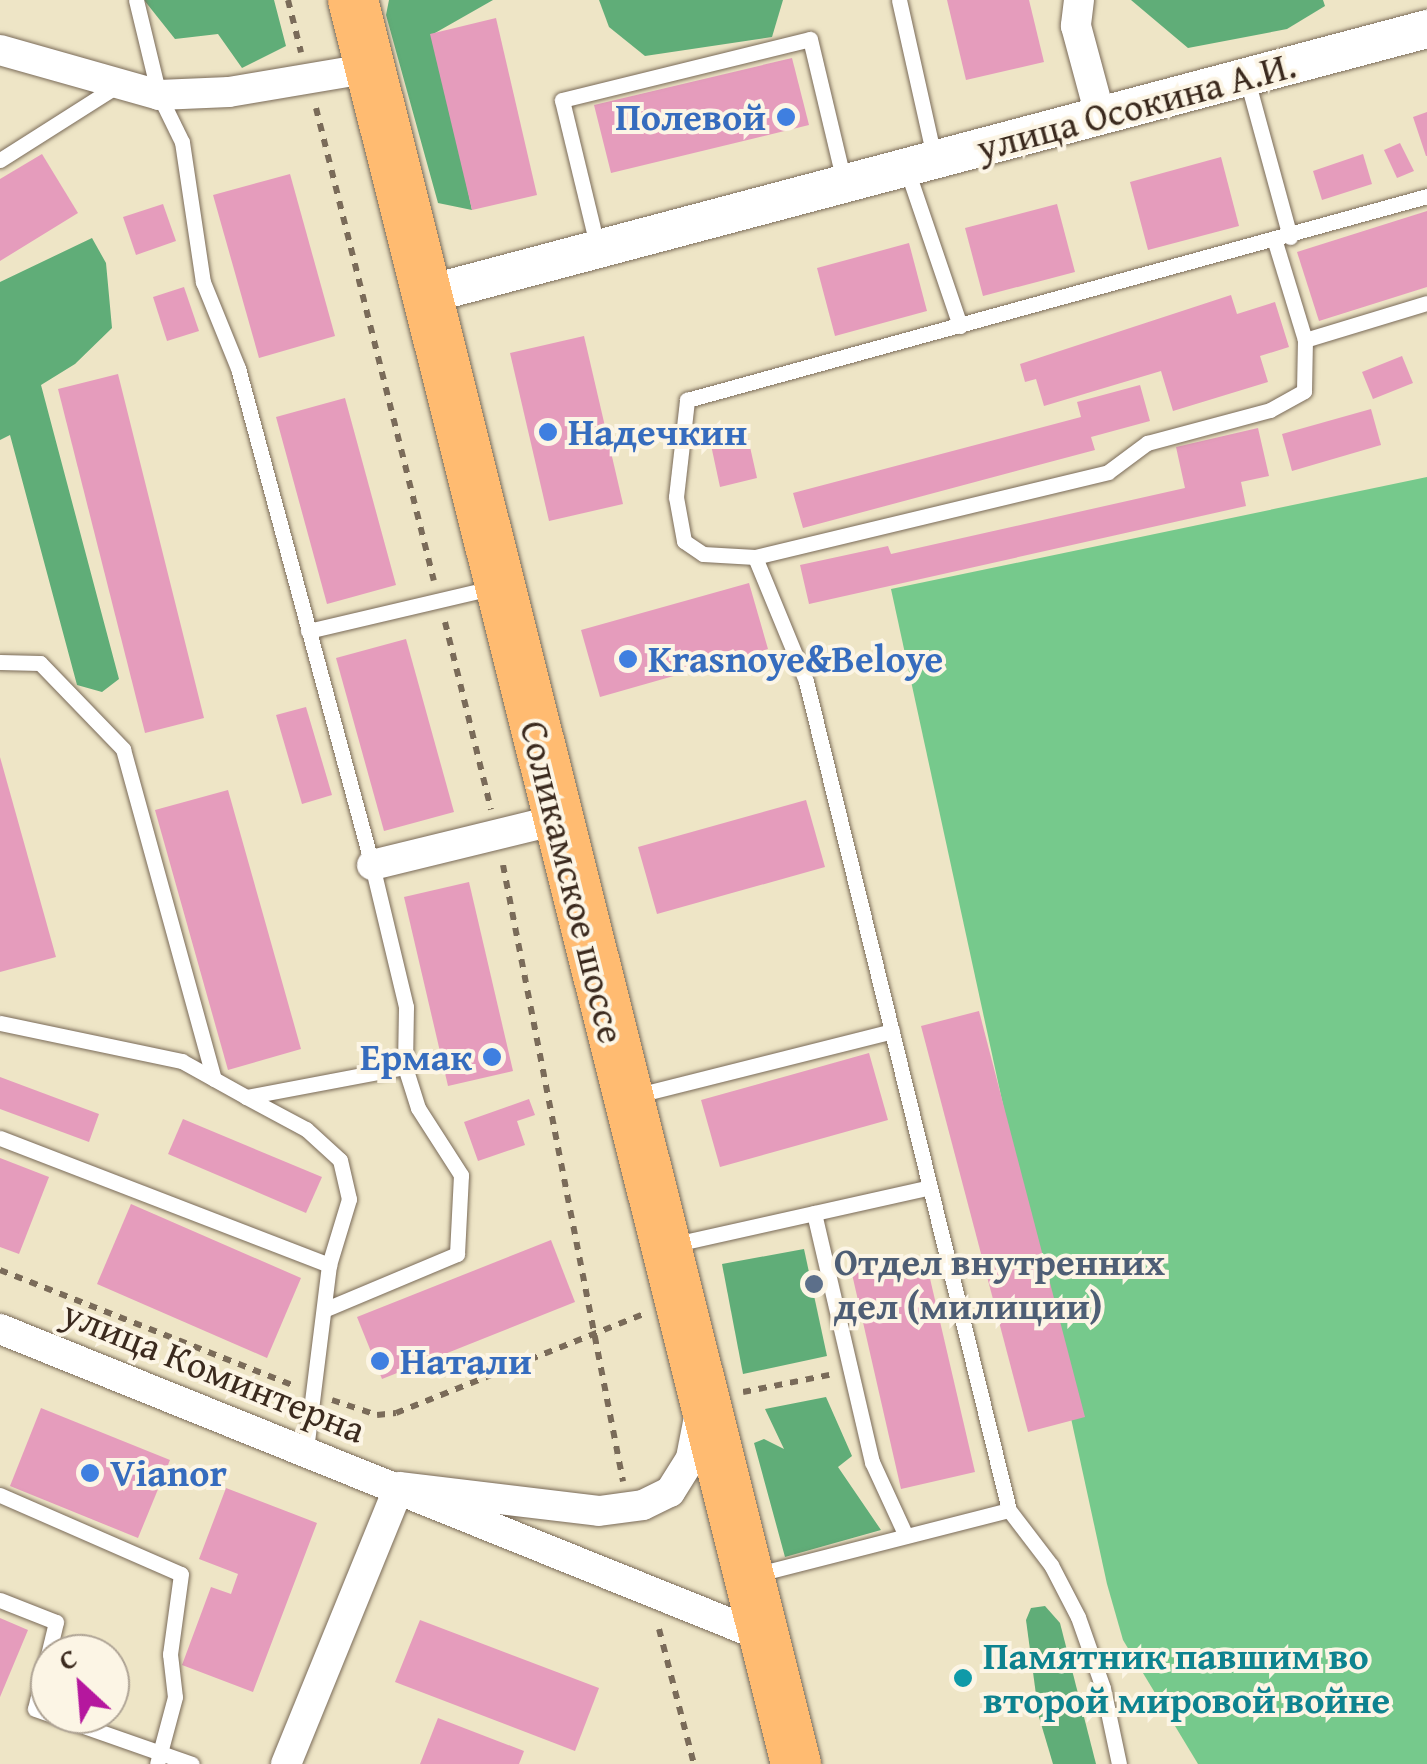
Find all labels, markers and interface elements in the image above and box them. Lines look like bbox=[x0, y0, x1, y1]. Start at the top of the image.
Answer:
street label: улица Осокина А.И. bbox=[972, 41, 1300, 171]
place label: Полевой bbox=[615, 94, 766, 140]
marker: Полевой bbox=[775, 106, 797, 128]
place label: Надечкин bbox=[568, 409, 747, 455]
marker: Надечкин bbox=[537, 421, 559, 443]
place label: Krasnoye&Beloye bbox=[648, 636, 943, 682]
marker: Krasnoye&Beloye bbox=[617, 648, 639, 670]
street label: Соликамское шоссе bbox=[511, 716, 635, 1048]
place label: Ермак bbox=[360, 1034, 472, 1080]
marker: Ермак bbox=[481, 1046, 503, 1068]
place label: Отдел внутренних дел (милиции) bbox=[834, 1239, 1165, 1328]
marker: Отдел внутренних дел (милиции) bbox=[803, 1273, 825, 1295]
street label: улица Коминтерна bbox=[56, 1289, 372, 1453]
place label: Натали bbox=[400, 1338, 532, 1384]
marker: Натали bbox=[369, 1350, 391, 1372]
place label: Vianor bbox=[110, 1450, 227, 1496]
marker: Vianor bbox=[79, 1462, 101, 1484]
place label: Памятник павшим во второй мировой войне bbox=[983, 1633, 1390, 1722]
north arrow bbox=[30, 1634, 130, 1734]
text: С bbox=[51, 1636, 84, 1680]
marker: Памятник павшим во второй мировой войне bbox=[952, 1667, 974, 1689]

